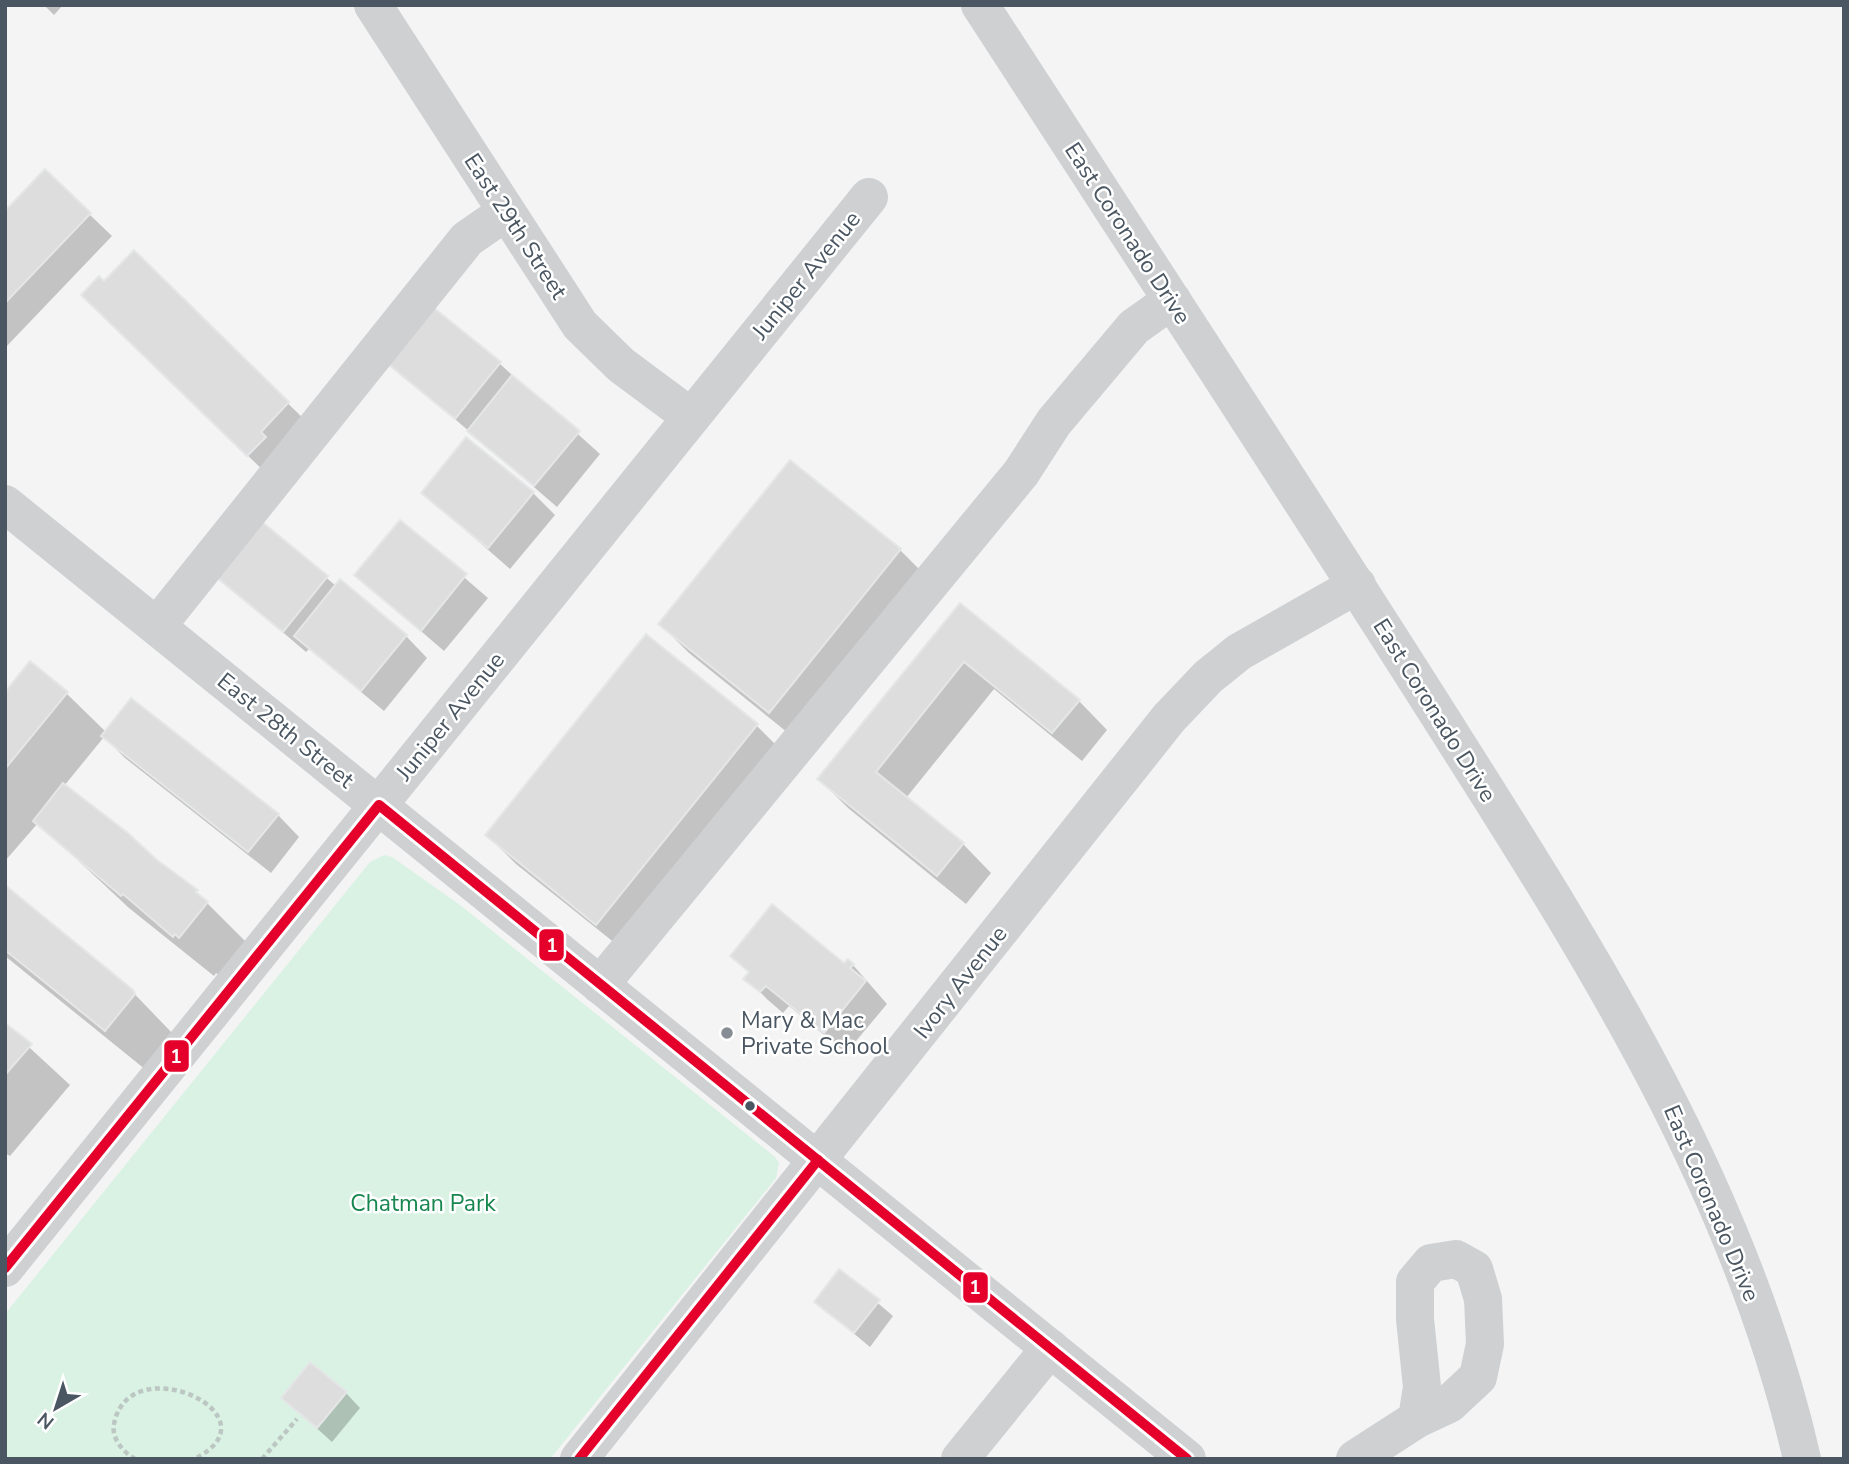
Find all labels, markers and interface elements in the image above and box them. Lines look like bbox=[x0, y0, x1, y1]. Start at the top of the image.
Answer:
street label: East Coronado Drive bbox=[1057, 137, 1198, 330]
street label: East 29th Street bbox=[457, 148, 575, 306]
street label: Juniper Avenue bbox=[744, 205, 868, 347]
street label: East Coronado Drive bbox=[1366, 613, 1504, 808]
street label: Juniper Avenue bbox=[388, 646, 512, 788]
street label: East 28th Street bbox=[211, 666, 361, 796]
street label: Ivory Avenue bbox=[907, 919, 1014, 1045]
line badge: 1 bbox=[538, 928, 565, 962]
text: 1 bbox=[546, 933, 558, 959]
place label: Mary & Mac Private School bbox=[741, 1005, 889, 1062]
marker: Mary & Mac Private School bbox=[719, 1025, 735, 1041]
line badge: 1 bbox=[163, 1039, 190, 1073]
text: 1 bbox=[170, 1044, 182, 1070]
unlabelled marker bbox=[743, 1099, 757, 1113]
street label: East Coronado Drive bbox=[1656, 1100, 1767, 1306]
park label: Chatman Park bbox=[350, 1188, 496, 1219]
line badge: 1 bbox=[962, 1271, 989, 1304]
text: 1 bbox=[969, 1275, 981, 1301]
north arrow bbox=[21, 1373, 91, 1443]
text: N bbox=[32, 1406, 60, 1435]

